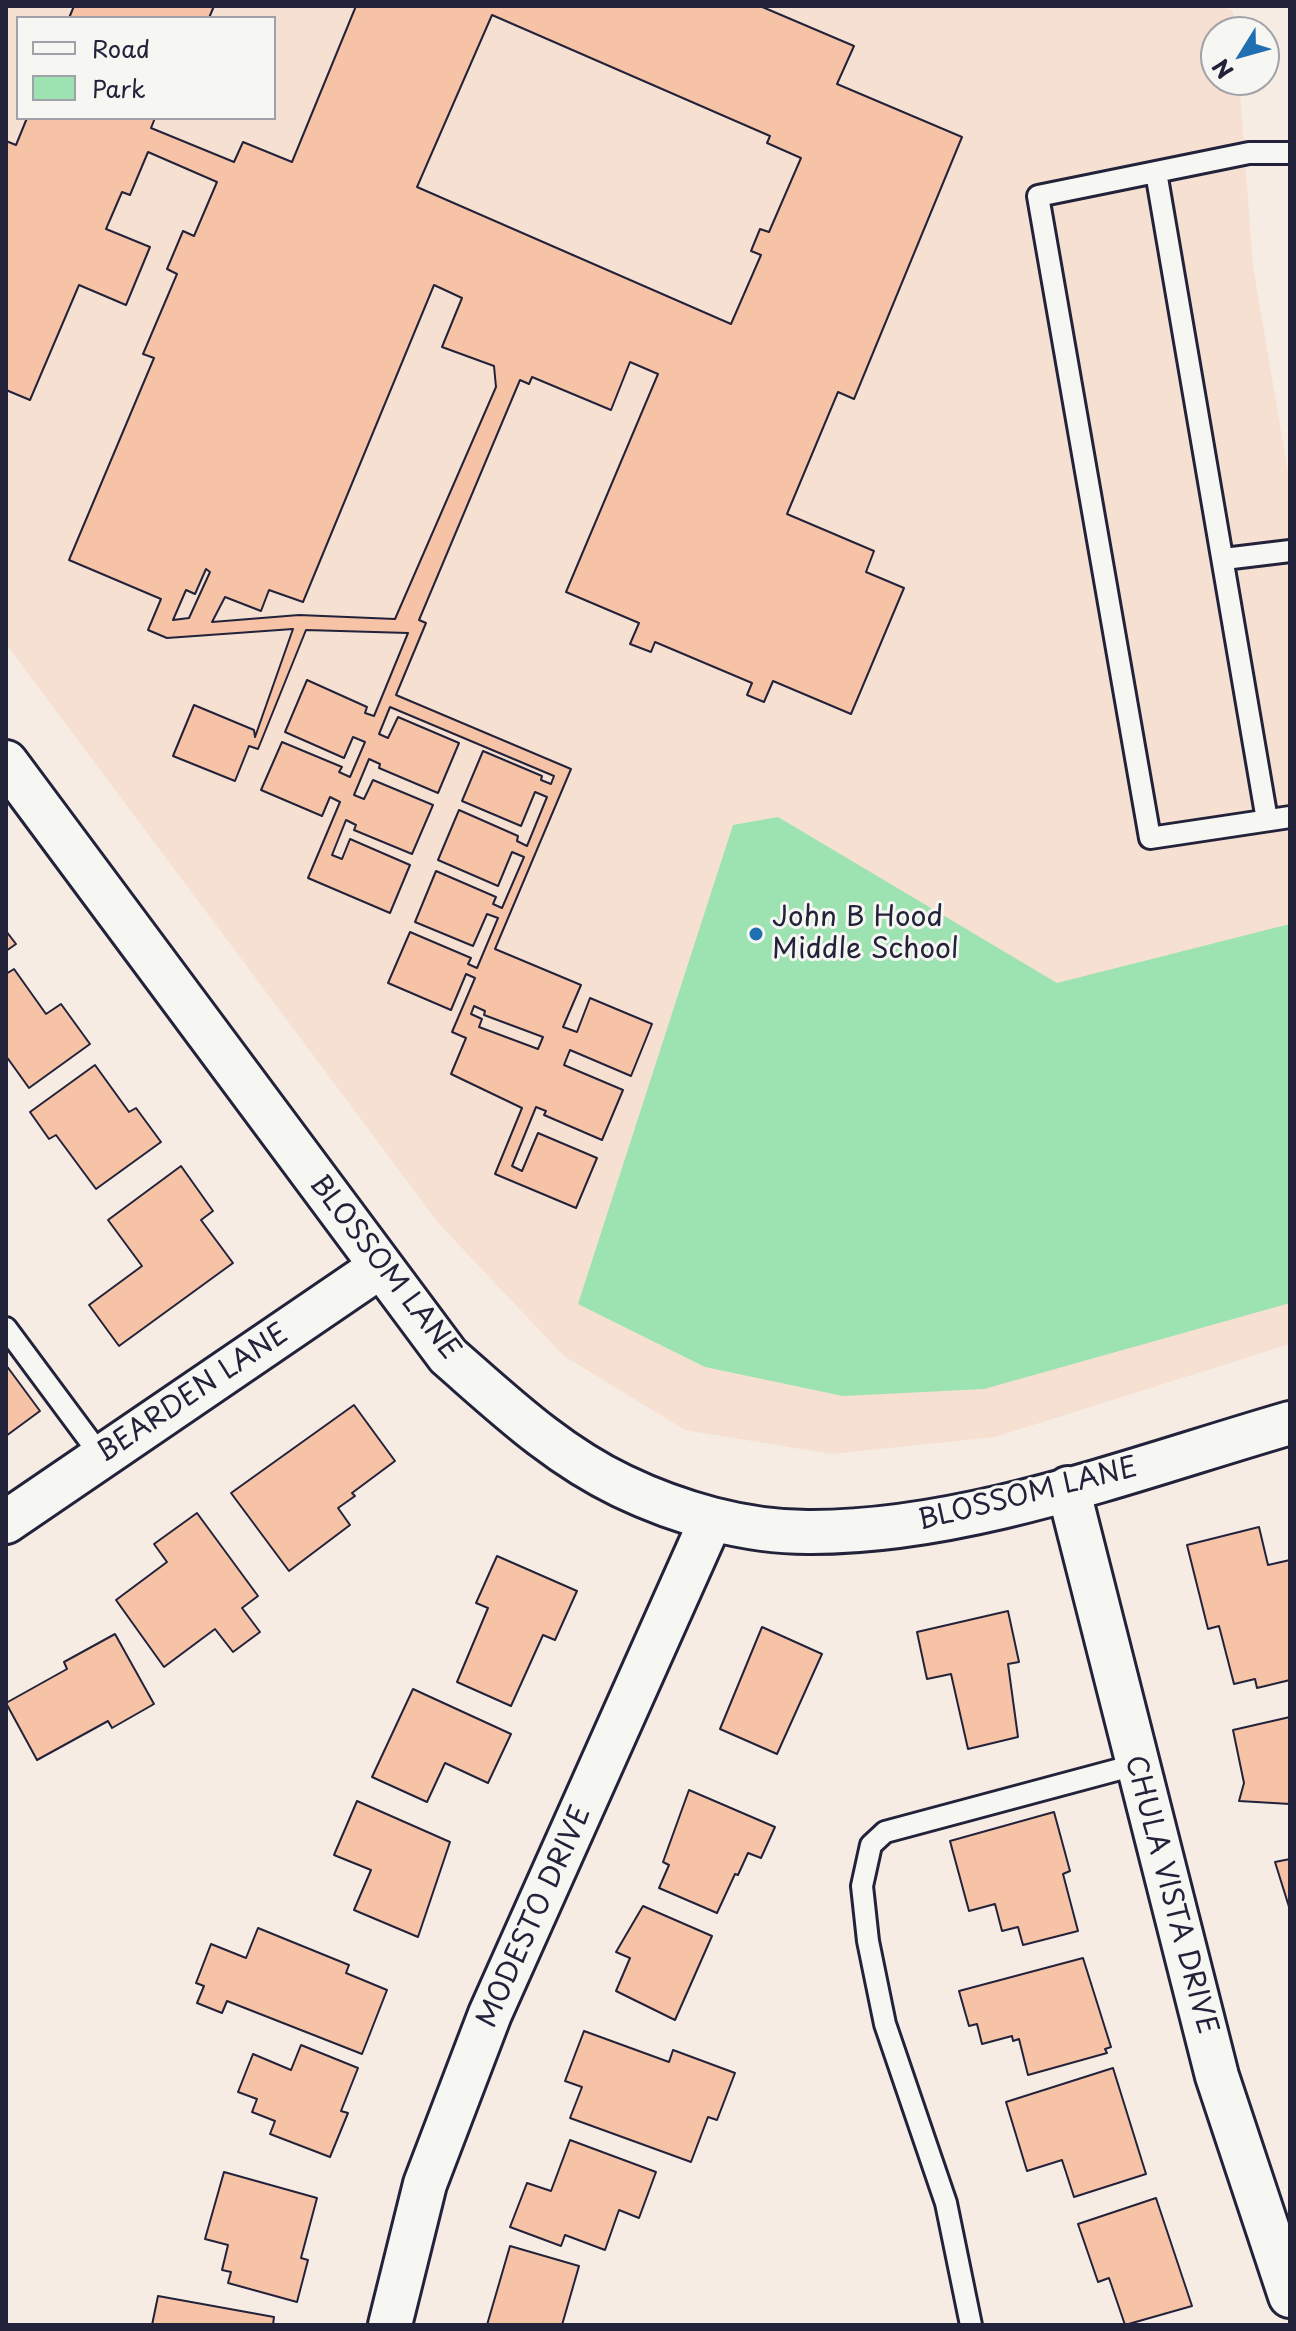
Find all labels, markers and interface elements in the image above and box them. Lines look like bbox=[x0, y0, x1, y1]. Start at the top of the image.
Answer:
legend bbox=[16, 16, 276, 120]
north arrow bbox=[1200, 16, 1280, 96]
text: Road bbox=[92, 30, 150, 66]
text: N bbox=[1204, 53, 1240, 86]
text: Park bbox=[92, 70, 146, 106]
place label: John B Hood Middle School bbox=[772, 901, 959, 967]
marker: John B Hood Middle School bbox=[747, 925, 765, 943]
street label: BLOSSOM LANE bbox=[301, 1169, 467, 1367]
street label: BEARDEN LANE bbox=[91, 1317, 295, 1471]
street label: BLOSSOM LANE bbox=[915, 1451, 1141, 1539]
street label: CHULA VISTA DRIVE bbox=[1117, 1752, 1223, 2038]
street label: MODESTO DRIVE bbox=[471, 1801, 599, 2033]

